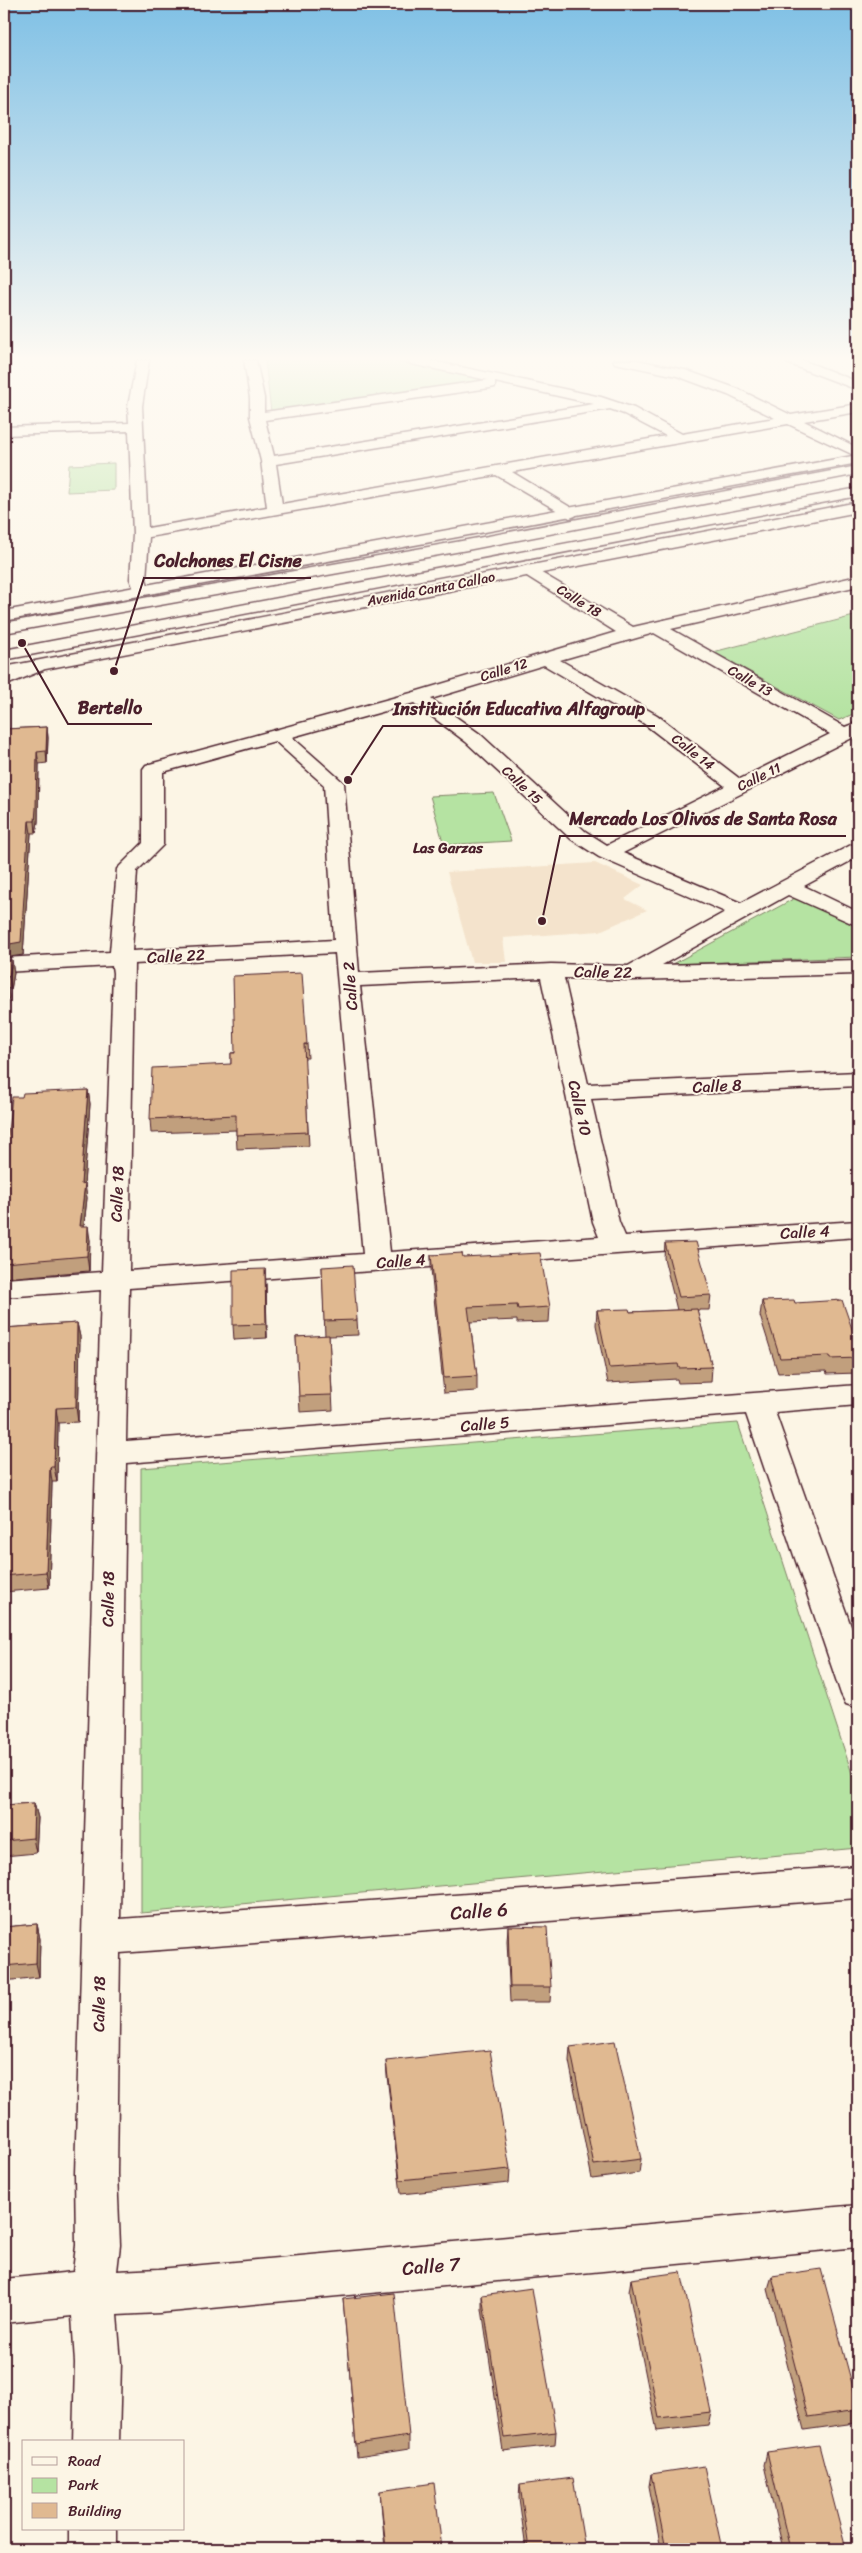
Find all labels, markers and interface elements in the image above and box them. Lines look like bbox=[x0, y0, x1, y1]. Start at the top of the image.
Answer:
callout: Colchones El Cisne bbox=[144, 545, 311, 578]
text: Colchones El Cisne bbox=[153, 545, 303, 577]
street label: Avenida Canta Callao bbox=[364, 564, 497, 614]
street label: Calle 18 bbox=[552, 577, 607, 625]
street label: Calle 12 bbox=[477, 651, 531, 689]
street label: Calle 13 bbox=[723, 658, 777, 704]
callout: Bertello bbox=[68, 691, 152, 724]
text: Bertello bbox=[78, 692, 142, 724]
callout: Institución Educativa Alfagroup bbox=[383, 693, 655, 726]
text: Institución Educativa Alfagroup bbox=[392, 693, 646, 725]
street label: Calle 14 bbox=[666, 727, 720, 777]
street label: Calle 11 bbox=[733, 756, 785, 798]
street label: Calle 15 bbox=[496, 759, 549, 811]
callout: Mercado Los Olivos de Santa Rosa bbox=[560, 803, 846, 836]
text: Mercado Los Olivos de Santa Rosa bbox=[568, 803, 838, 835]
district label: Las Garzas bbox=[413, 835, 484, 861]
street label: Calle 22 bbox=[146, 940, 206, 972]
street label: Calle 22 bbox=[574, 957, 632, 987]
street label: Calle 2 bbox=[334, 961, 366, 1011]
street label: Calle 8 bbox=[692, 1070, 743, 1102]
street label: Calle 10 bbox=[560, 1077, 600, 1139]
street label: Calle 18 bbox=[102, 1165, 132, 1223]
street label: Calle 4 bbox=[780, 1216, 830, 1248]
street label: Calle 4 bbox=[375, 1245, 427, 1277]
street label: Calle 5 bbox=[459, 1407, 511, 1441]
street label: Calle 18 bbox=[93, 1570, 123, 1627]
street label: Calle 6 bbox=[449, 1893, 509, 1929]
street label: Calle 18 bbox=[84, 1975, 114, 2032]
street label: Calle 7 bbox=[401, 2247, 462, 2285]
legend bbox=[22, 2440, 185, 2530]
text: Road bbox=[68, 2448, 101, 2474]
text: Park bbox=[68, 2472, 99, 2498]
text: Building bbox=[68, 2498, 122, 2524]

